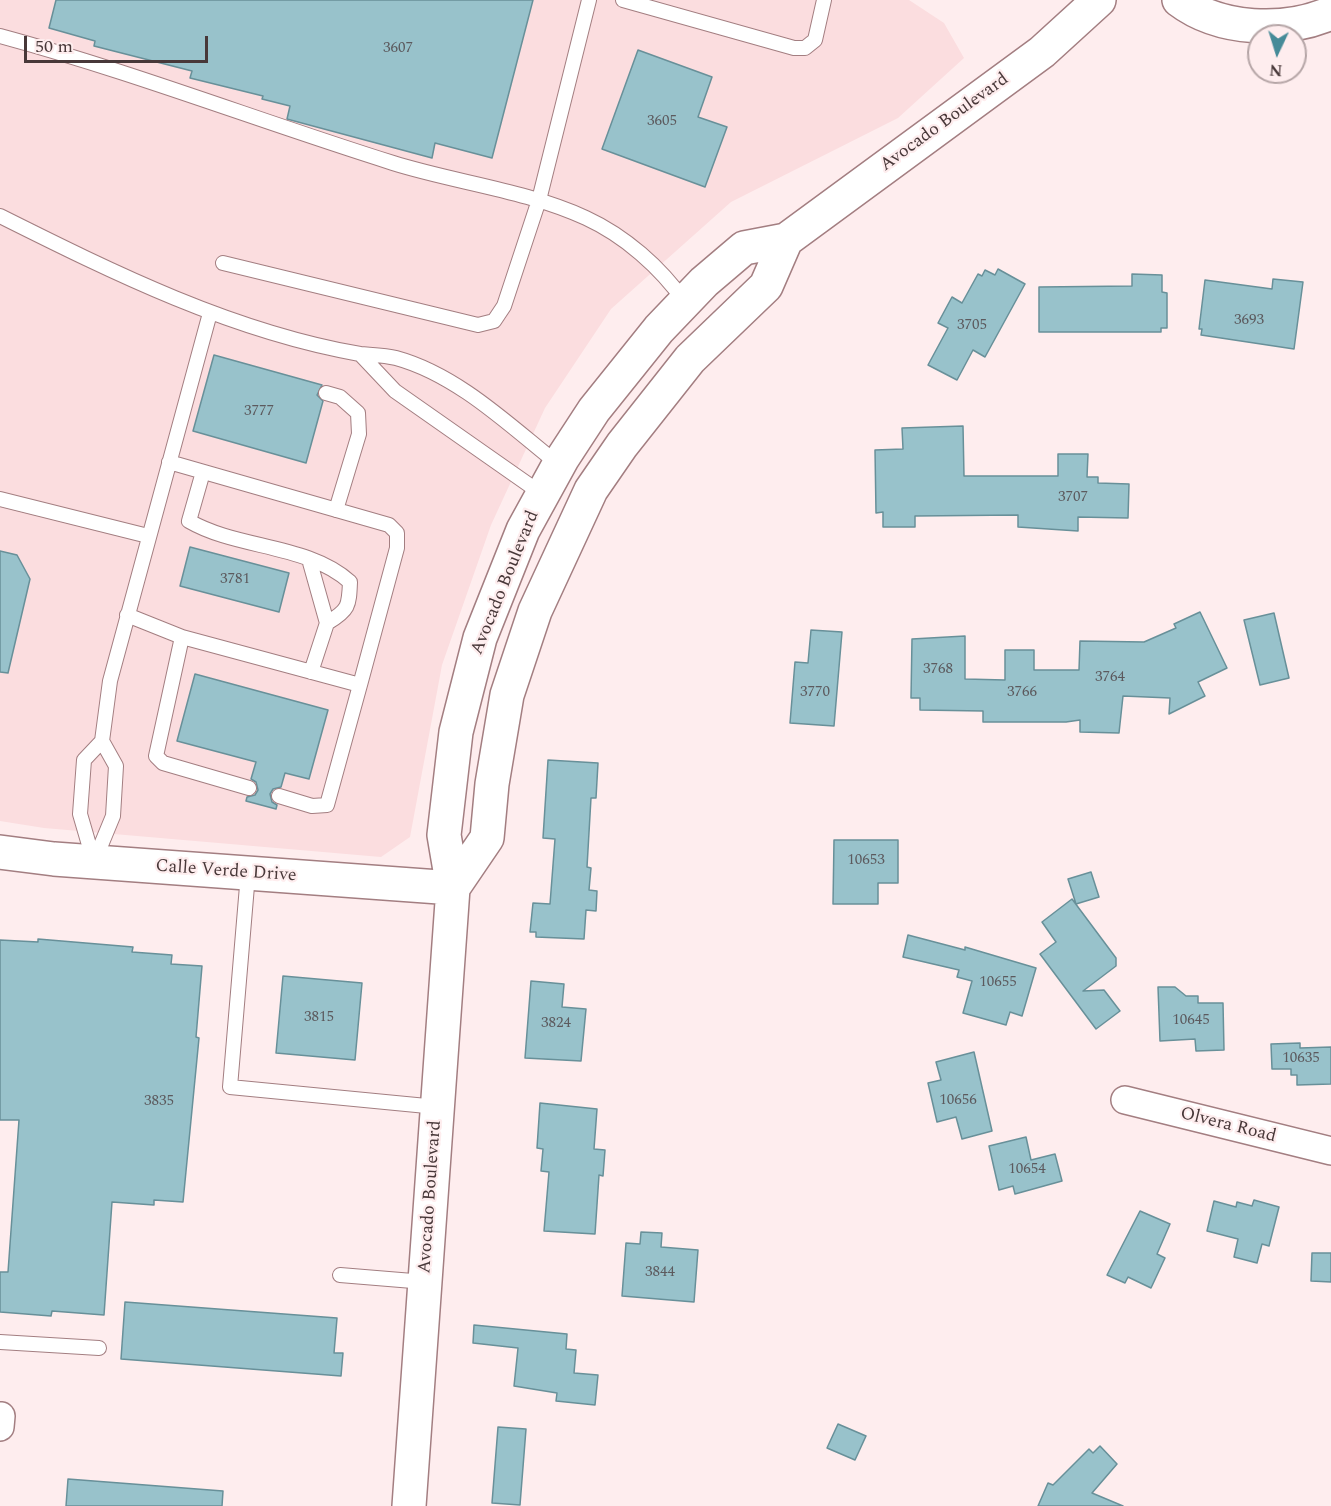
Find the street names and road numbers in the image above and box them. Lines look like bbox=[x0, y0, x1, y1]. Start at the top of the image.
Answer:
street label: Avocado Boulevard bbox=[877, 69, 1013, 177]
street label: Avocado Boulevard bbox=[467, 508, 545, 658]
street label: Calle Verde Drive bbox=[155, 856, 297, 888]
street label: Olvera Road bbox=[1178, 1104, 1278, 1148]
street label: Avocado Boulevard bbox=[415, 1120, 447, 1274]

